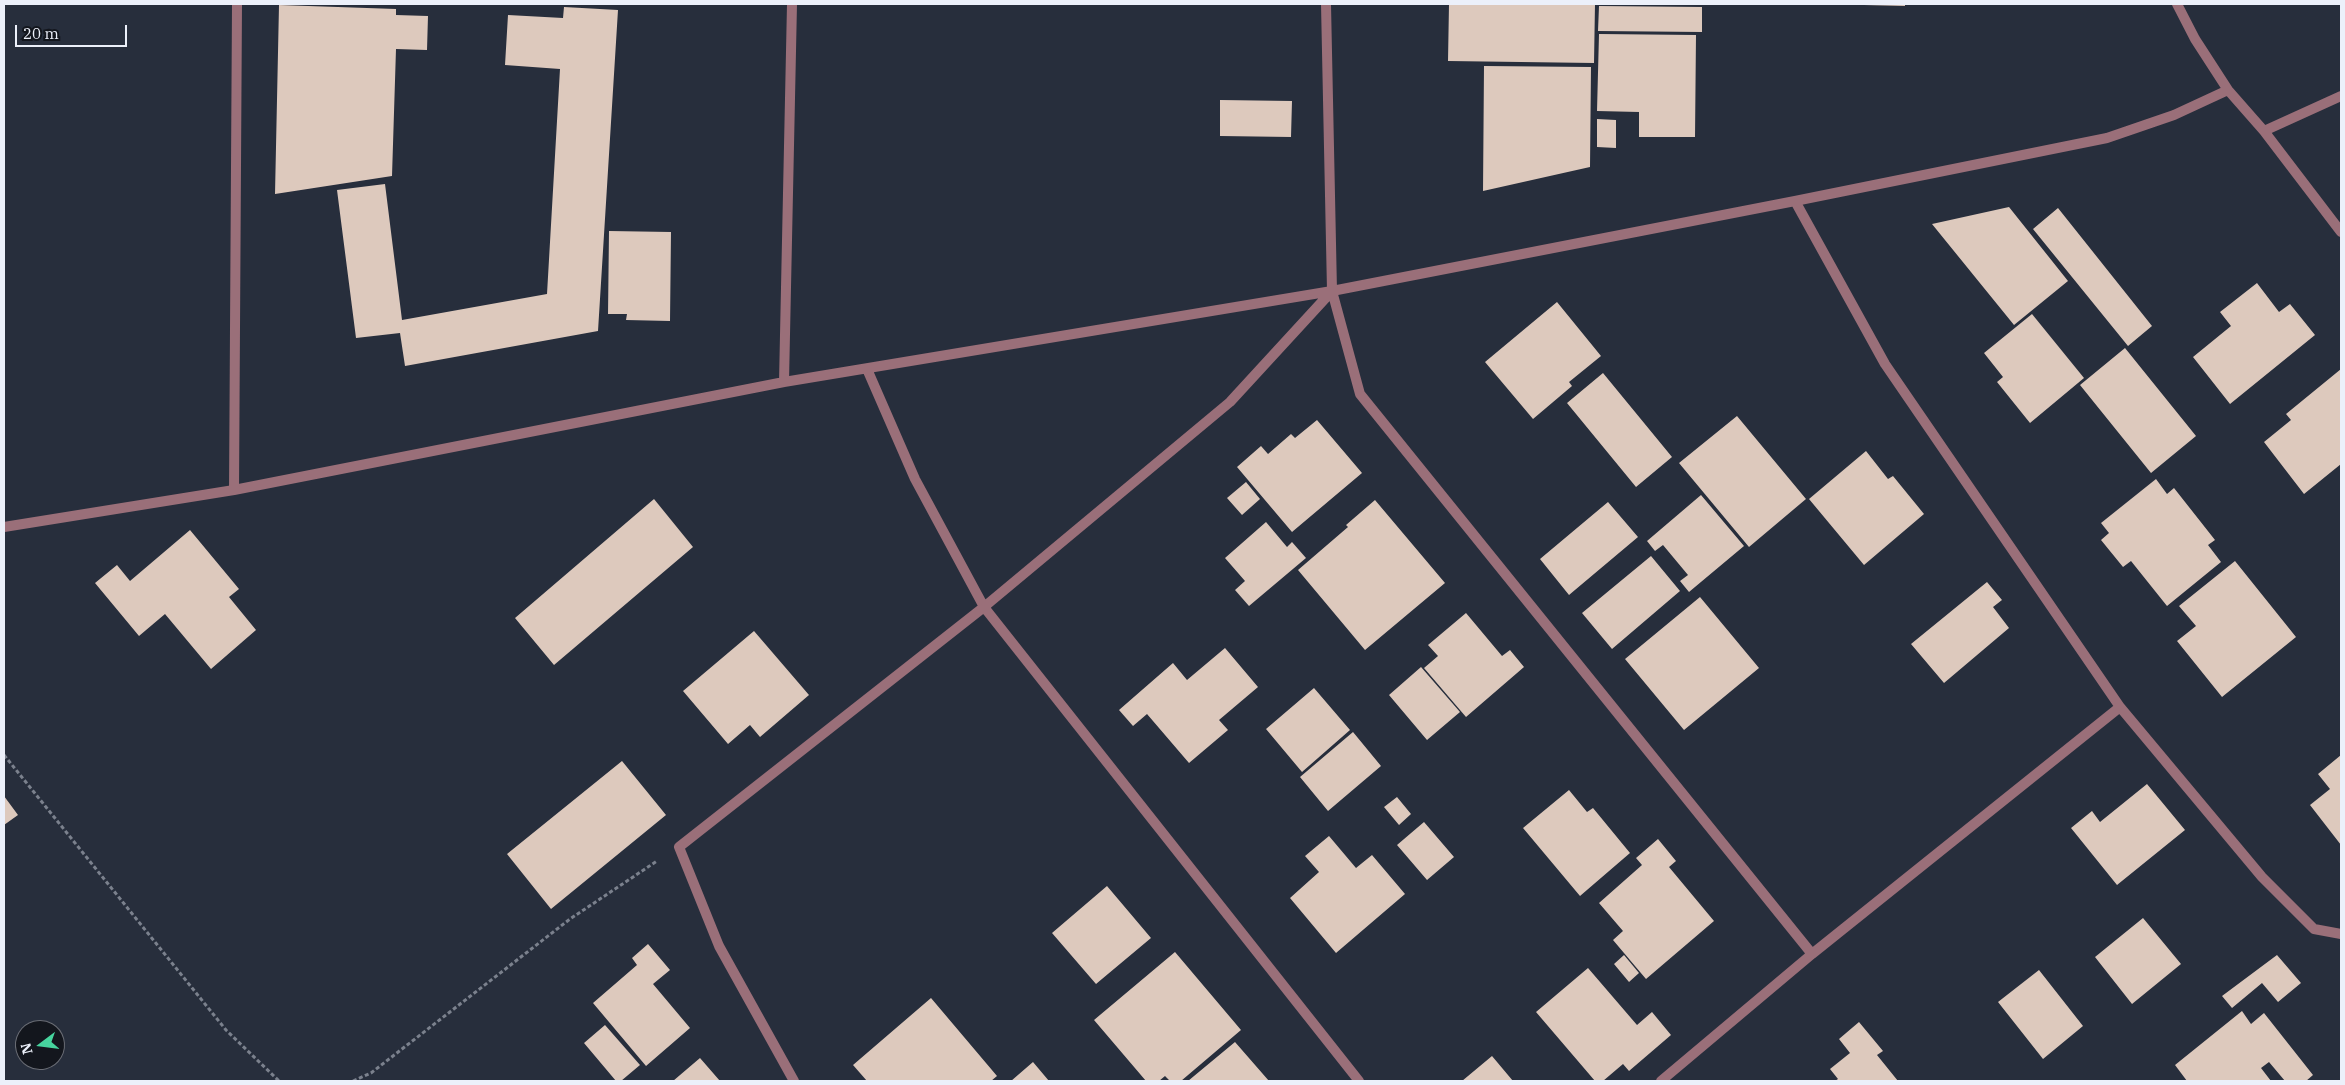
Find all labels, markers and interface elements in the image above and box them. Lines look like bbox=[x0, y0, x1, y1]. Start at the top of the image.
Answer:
scale bar bbox=[18, 15, 130, 47]
text: 20 m bbox=[23, 24, 59, 43]
north arrow bbox=[15, 1020, 65, 1070]
text: N bbox=[16, 1041, 37, 1056]

